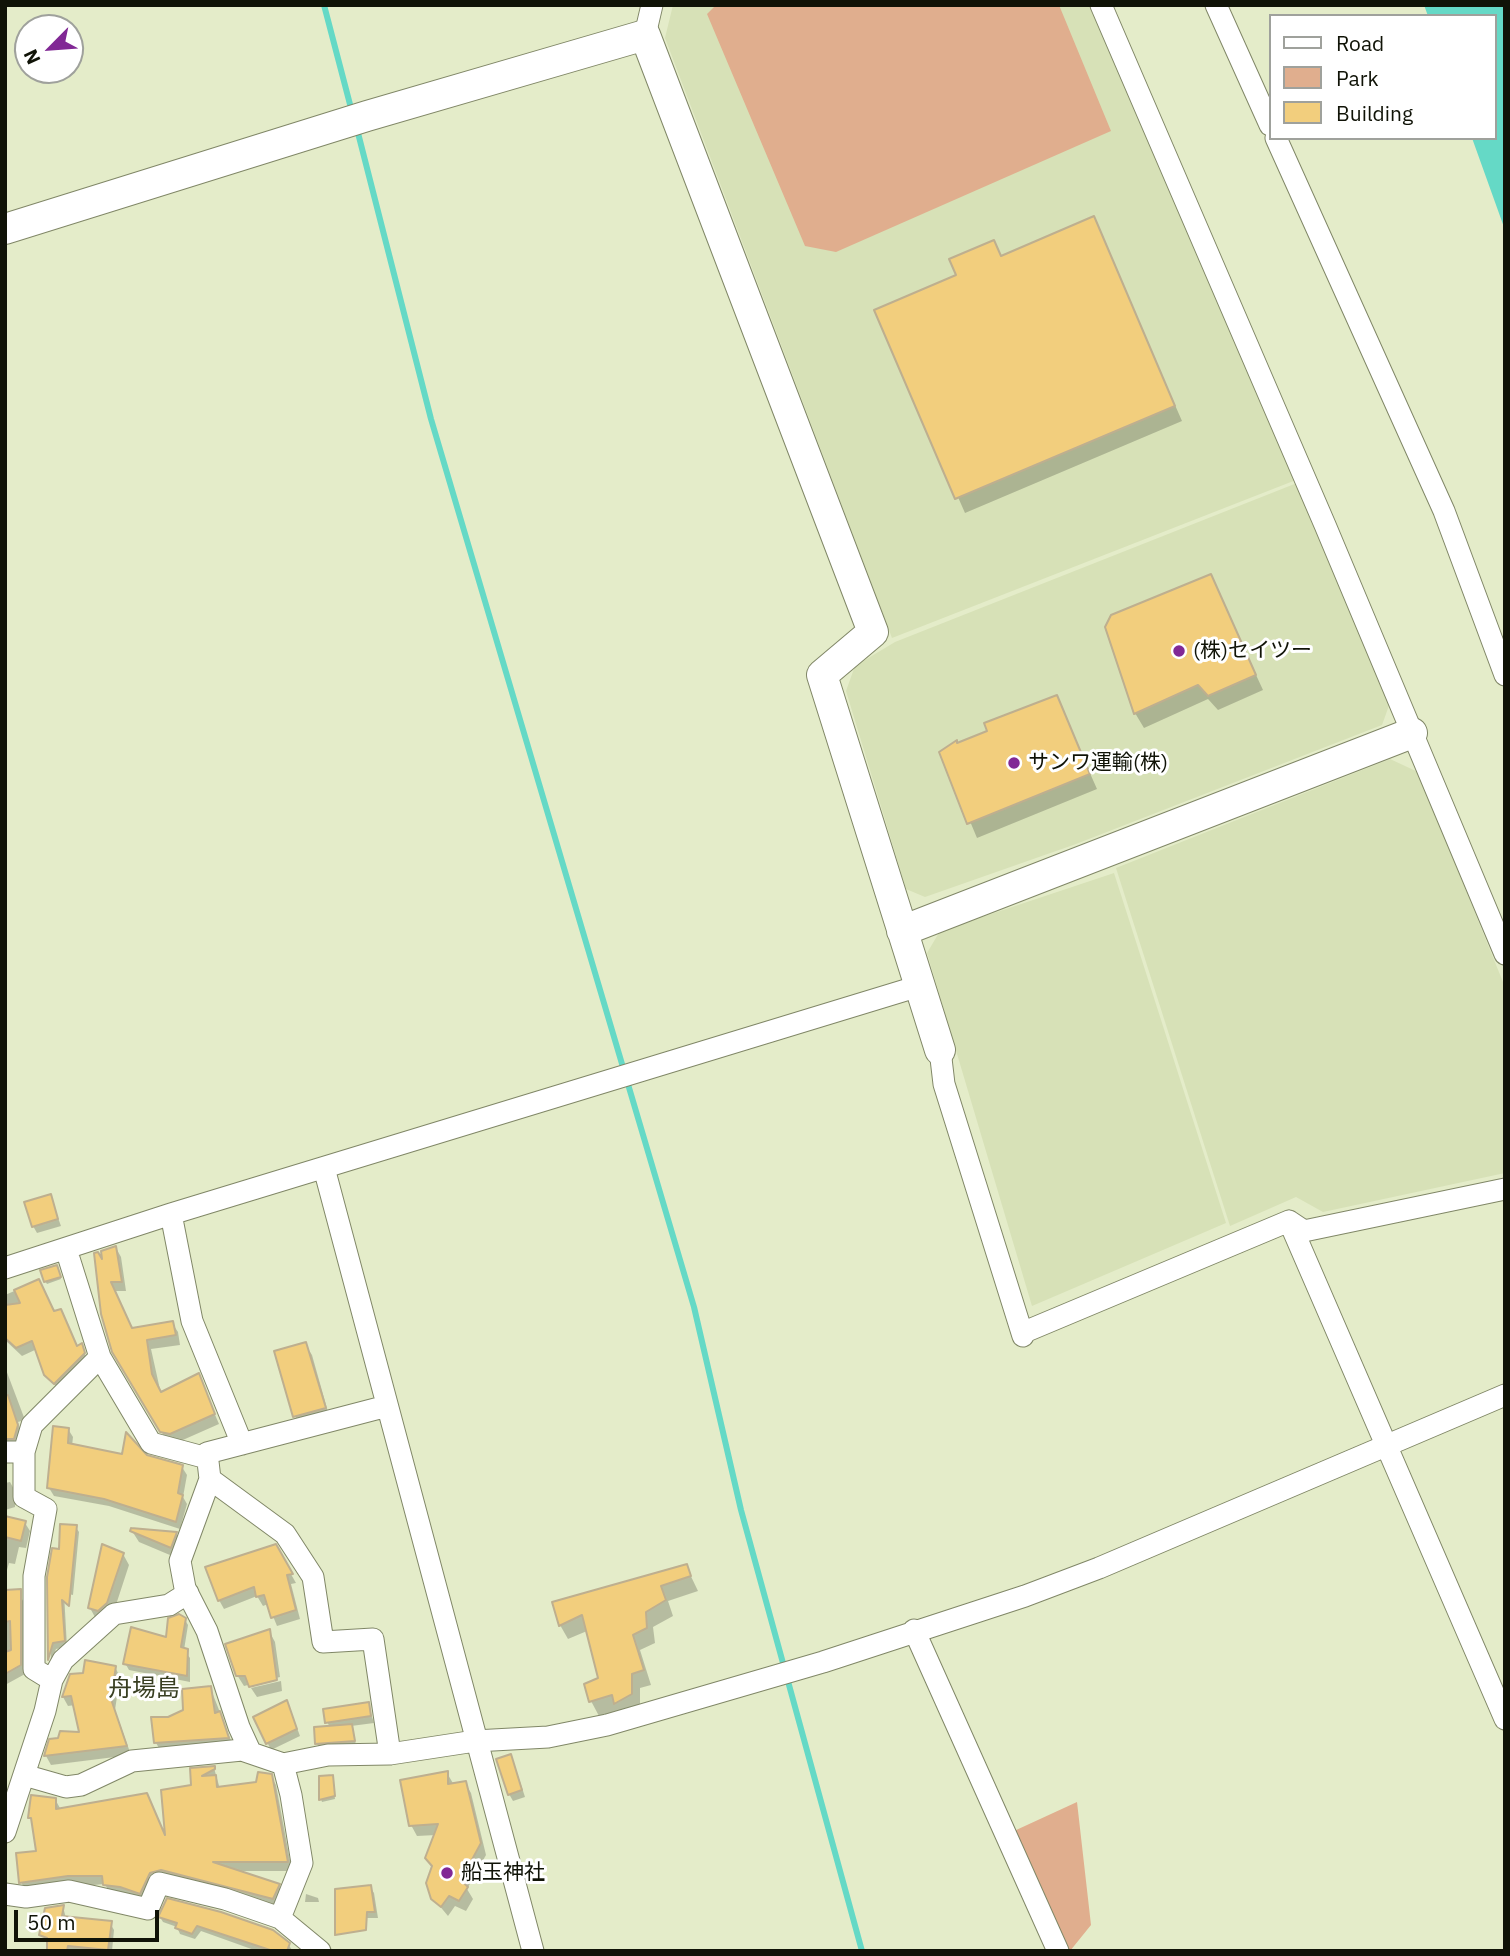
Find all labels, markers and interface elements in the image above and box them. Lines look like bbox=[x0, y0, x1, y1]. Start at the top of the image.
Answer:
north arrow bbox=[14, 14, 84, 84]
legend bbox=[1268, 14, 1496, 140]
text: Road bbox=[1336, 29, 1384, 57]
text: N bbox=[18, 46, 46, 68]
text: Park bbox=[1336, 64, 1379, 92]
text: Building bbox=[1336, 99, 1413, 127]
place label: (株)セイツー bbox=[1193, 638, 1312, 664]
marker: (株)セイツー bbox=[1171, 643, 1187, 659]
place label: サンワ運輸(株) bbox=[1028, 750, 1168, 776]
marker: サンワ運輸(株) bbox=[1006, 755, 1022, 771]
district label: 舟場島 bbox=[108, 1675, 180, 1703]
place label: 船玉神社 bbox=[461, 1860, 545, 1886]
marker: 船玉神社 bbox=[439, 1865, 455, 1881]
scale bar bbox=[18, 1896, 163, 1940]
text: 50 m bbox=[27, 1908, 76, 1936]

